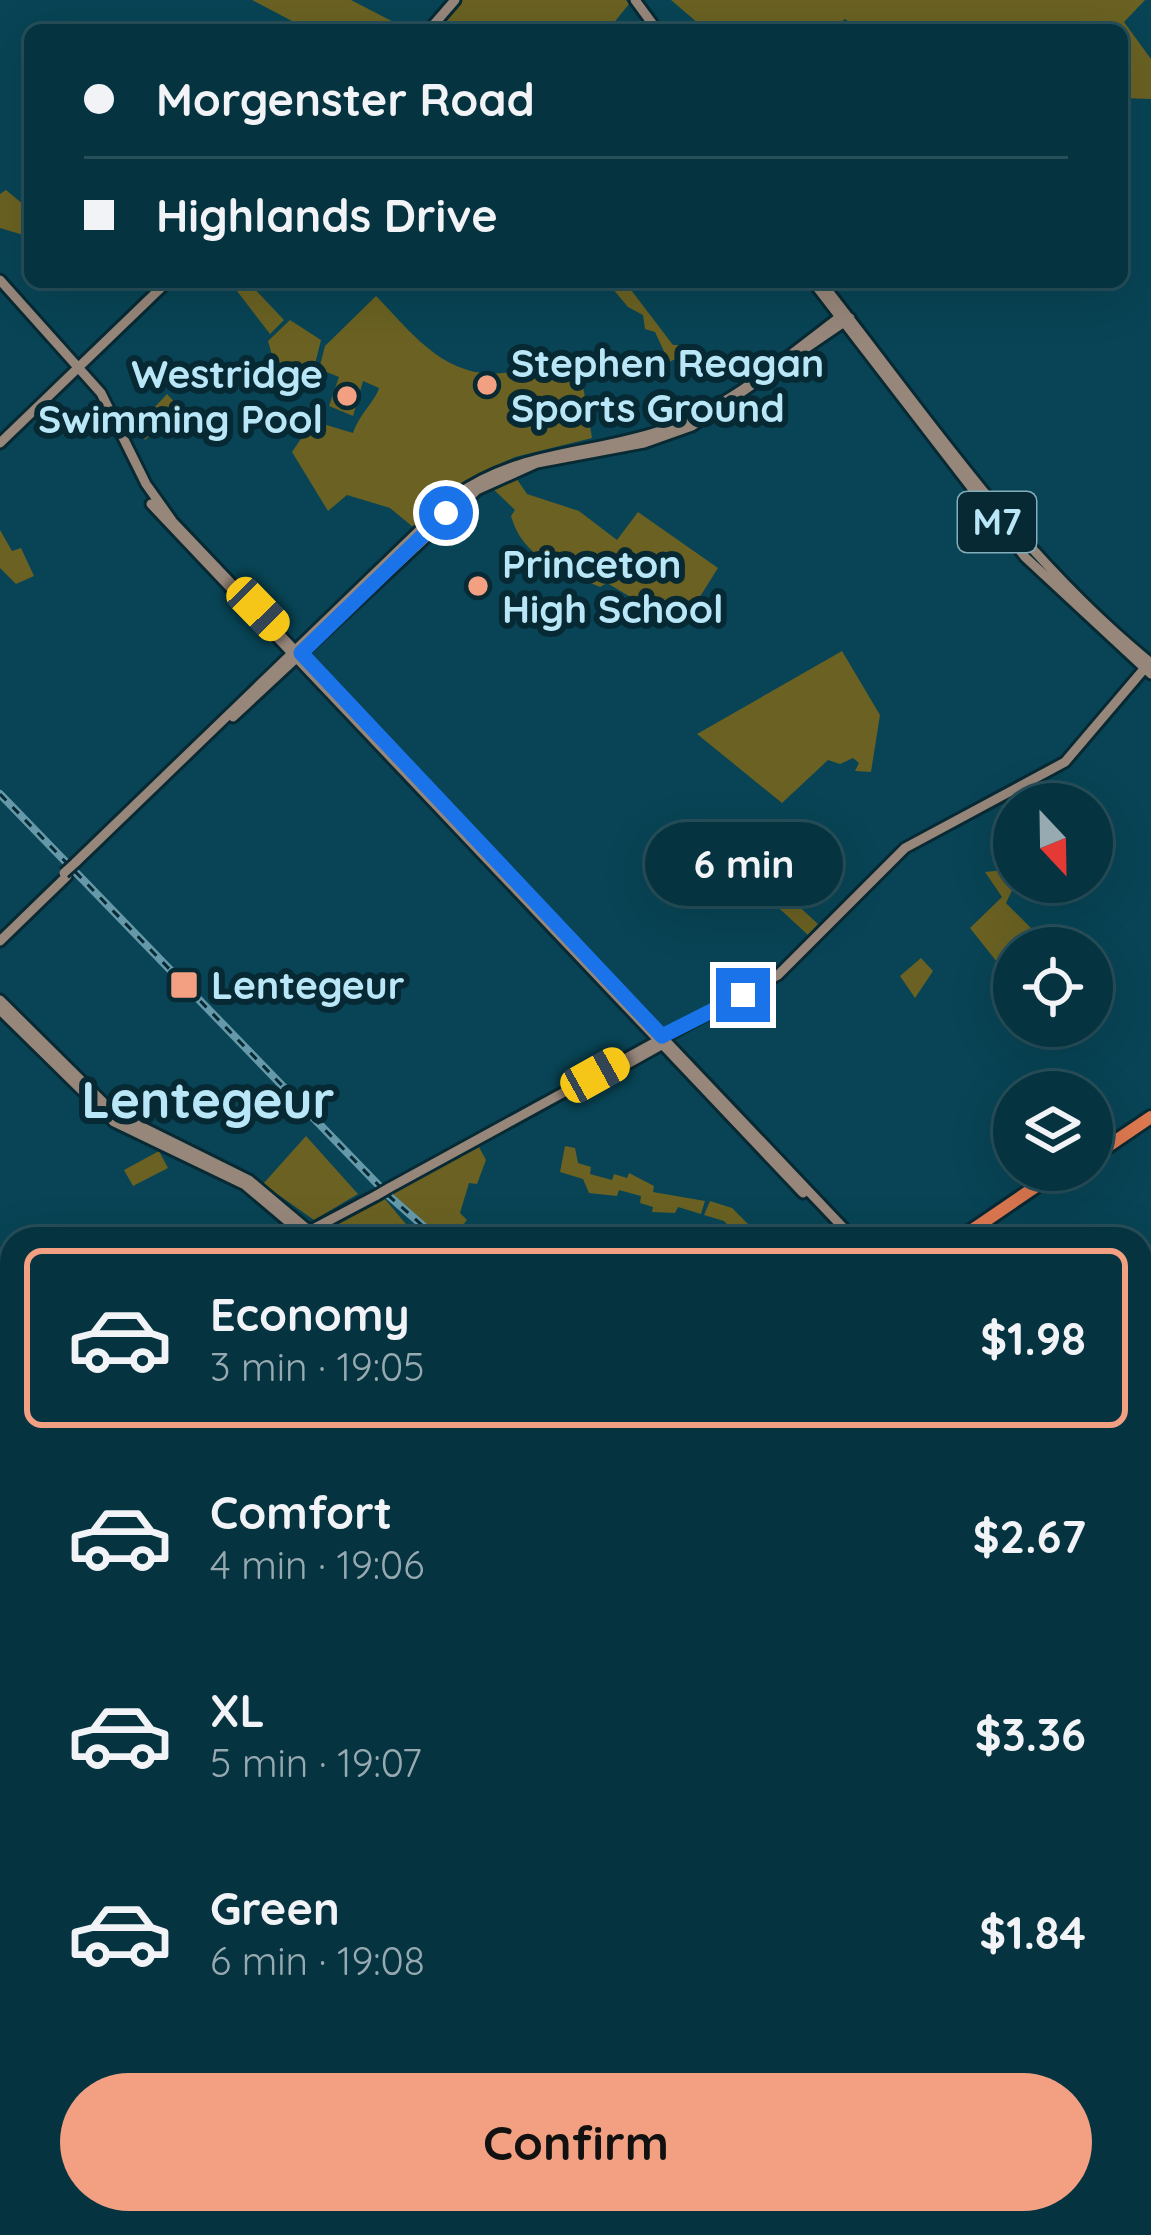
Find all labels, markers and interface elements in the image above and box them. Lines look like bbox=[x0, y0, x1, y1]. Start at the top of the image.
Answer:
text: Morgenster Road bbox=[156, 71, 535, 127]
text: Highlands Drive bbox=[156, 187, 498, 243]
place label: Stephen Reagan Sports Ground bbox=[511, 338, 824, 432]
place label: Westridge Swimming Pool bbox=[38, 349, 323, 443]
marker: Stephen Reagan Sports Ground bbox=[474, 372, 500, 398]
marker: Westridge Swimming Pool bbox=[334, 383, 360, 409]
route start bbox=[419, 486, 473, 540]
road number: M7 bbox=[958, 492, 1036, 552]
place label: Princeton High School bbox=[502, 539, 724, 633]
car bbox=[220, 571, 296, 647]
marker: Princeton High School bbox=[465, 573, 491, 599]
north arrow bbox=[993, 783, 1113, 903]
map controls bbox=[993, 783, 1113, 1191]
callout: 6 min bbox=[644, 821, 842, 905]
text: 6 min bbox=[694, 839, 794, 888]
button: locate bbox=[993, 927, 1113, 1047]
place label: Lentegeur bbox=[211, 960, 405, 1009]
route end bbox=[716, 968, 770, 1022]
marker: Lentegeur bbox=[168, 969, 200, 1001]
car bbox=[555, 1042, 635, 1108]
district label: Lentegeur bbox=[81, 1067, 335, 1131]
button: layers bbox=[993, 1071, 1113, 1191]
icon: car bbox=[66, 1284, 174, 1392]
text: Economy bbox=[210, 1286, 410, 1342]
text: $1.98 bbox=[980, 1310, 1086, 1366]
text: 3 min · 19:05 bbox=[210, 1342, 424, 1391]
icon: car bbox=[66, 1482, 174, 1590]
text: Comfort bbox=[210, 1484, 392, 1540]
text: $2.67 bbox=[973, 1508, 1086, 1564]
text: 4 min · 19:06 bbox=[210, 1540, 424, 1589]
icon: car bbox=[66, 1680, 174, 1788]
text: XL bbox=[210, 1682, 265, 1738]
text: $3.36 bbox=[975, 1706, 1086, 1762]
text: 5 min · 19:07 bbox=[210, 1738, 422, 1787]
icon: car bbox=[66, 1878, 174, 1986]
text: Green bbox=[210, 1880, 340, 1936]
text: $1.84 bbox=[979, 1904, 1086, 1960]
text: 6 min · 19:08 bbox=[210, 1936, 425, 1985]
button: Confirm bbox=[60, 2073, 1092, 2211]

